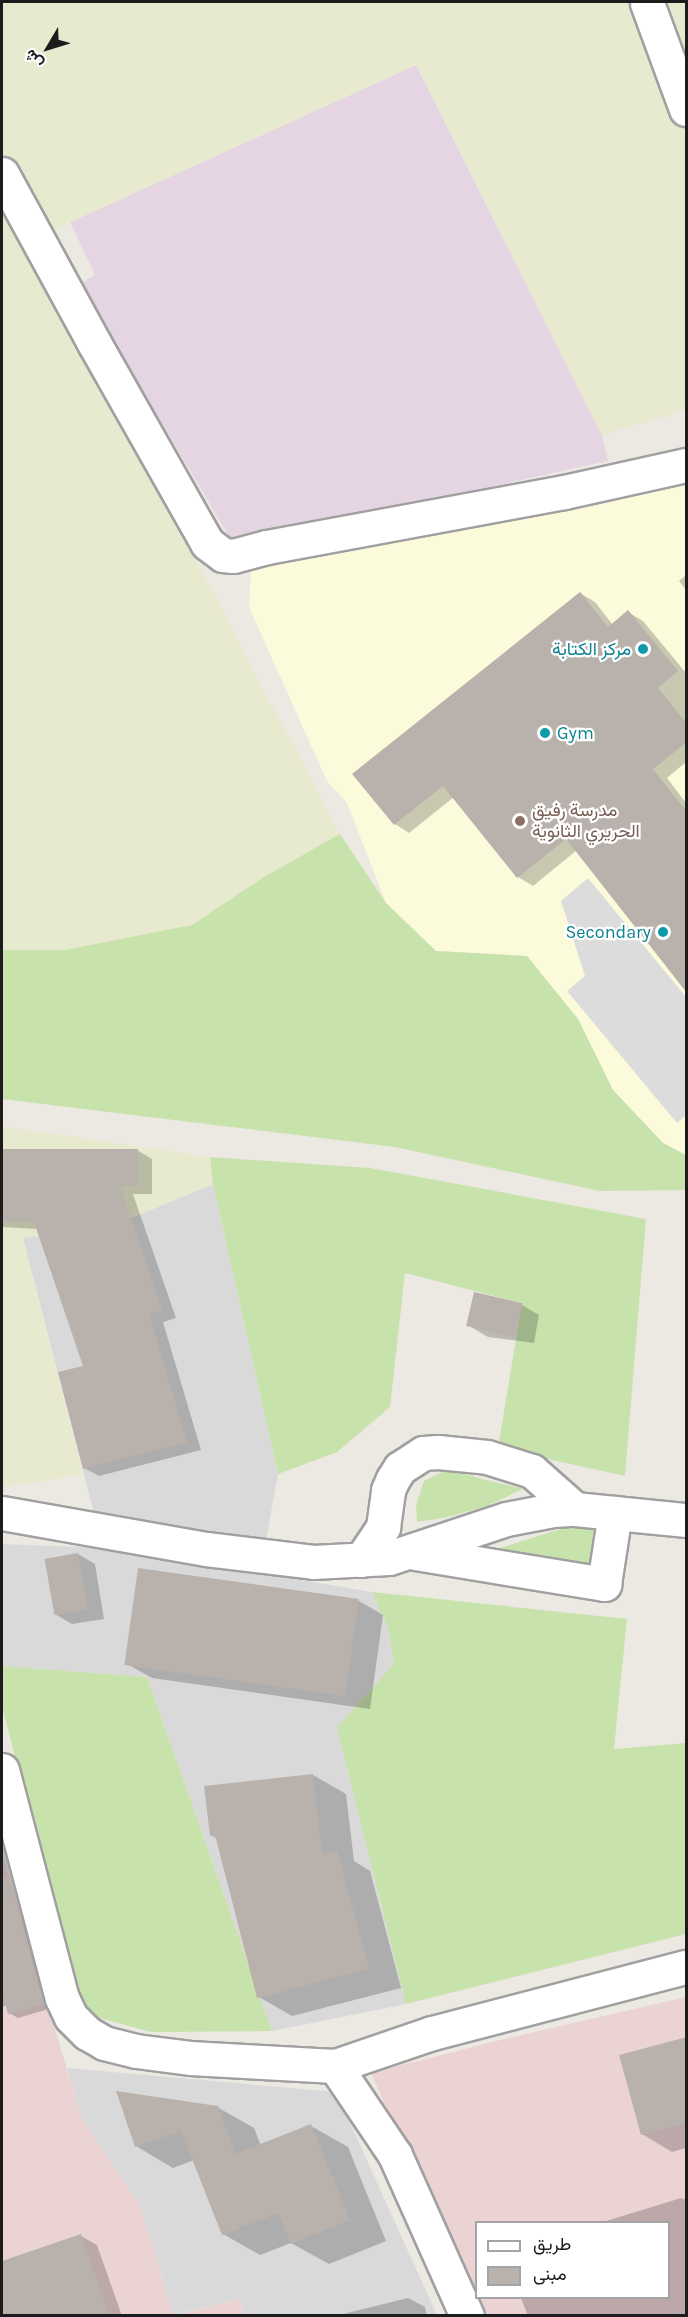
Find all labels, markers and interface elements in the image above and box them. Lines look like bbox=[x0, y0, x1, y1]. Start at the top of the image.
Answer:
north arrow bbox=[18, 18, 78, 78]
text: ش bbox=[20, 46, 47, 73]
place label: مركز الكتابة bbox=[552, 638, 631, 660]
marker: مركز الكتابة bbox=[636, 642, 650, 656]
place label: Gym bbox=[557, 722, 594, 744]
marker: Gym bbox=[538, 726, 552, 740]
place label: مدرسة رفيق الحريري الثانوية bbox=[532, 800, 640, 842]
marker: مدرسة رفيق الحريري الثانوية bbox=[513, 814, 527, 828]
place label: Secondary bbox=[565, 921, 651, 943]
marker: Secondary bbox=[656, 925, 670, 939]
legend bbox=[475, 2221, 670, 2299]
text: طريق bbox=[533, 2233, 571, 2255]
text: مبنى bbox=[533, 2263, 567, 2285]

